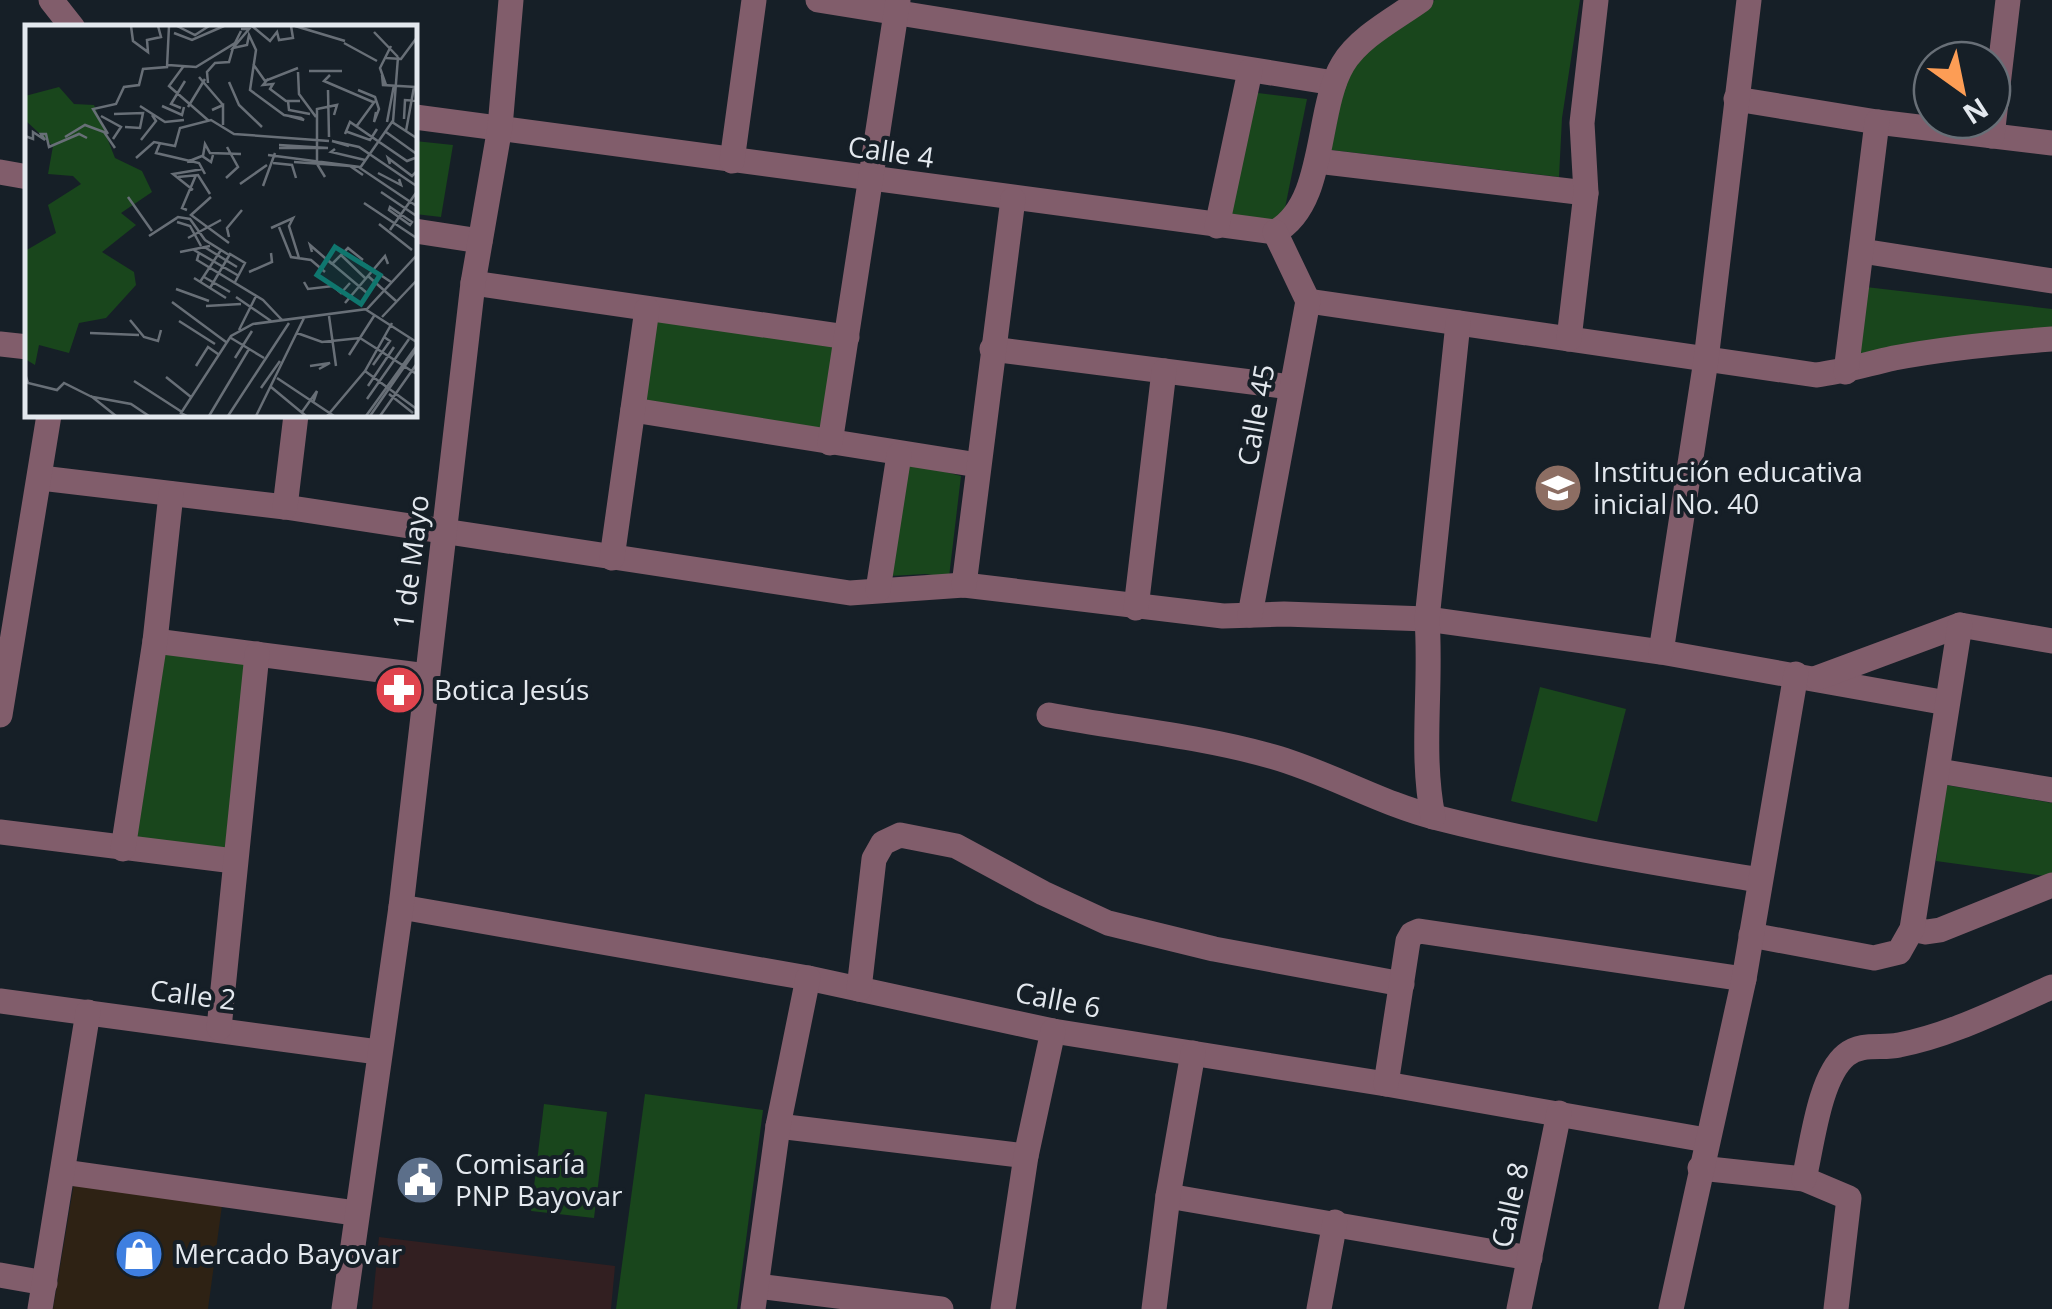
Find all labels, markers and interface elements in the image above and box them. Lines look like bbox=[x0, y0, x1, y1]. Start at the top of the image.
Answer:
inset map bbox=[25, 25, 418, 418]
north arrow bbox=[1912, 40, 2012, 140]
text: N bbox=[1956, 90, 1996, 134]
street label: Calle 4 bbox=[846, 126, 937, 176]
street label: Calle 45 bbox=[1227, 361, 1283, 469]
place label: Institución educativa inicial No. 40 bbox=[1593, 452, 1863, 522]
school or university icon: Institución educativa inicial No. 40 bbox=[1532, 462, 1584, 514]
street label: 1 de Mayo bbox=[383, 493, 437, 631]
pharmacy icon: Botica Jesús bbox=[373, 664, 425, 716]
place label: Botica Jesús bbox=[434, 670, 589, 708]
street label: Calle 2 bbox=[148, 970, 238, 1018]
street label: Calle 6 bbox=[1012, 972, 1104, 1026]
place label: Comisaría PNP Bayovar bbox=[455, 1144, 623, 1214]
public building icon: Comisaría PNP Bayovar bbox=[394, 1154, 446, 1206]
street label: Calle 8 bbox=[1481, 1159, 1537, 1251]
shop icon: Mercado Bayovar bbox=[113, 1228, 165, 1280]
place label: Mercado Bayovar bbox=[174, 1234, 403, 1272]

